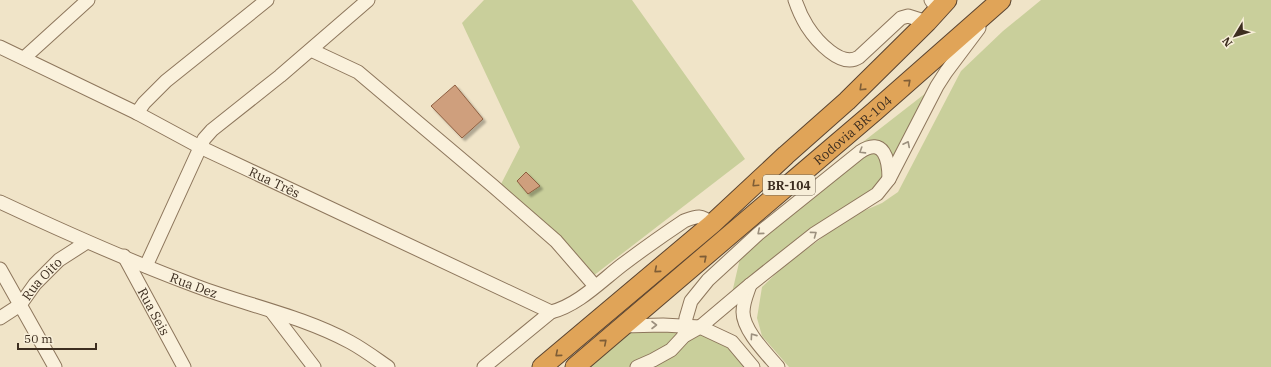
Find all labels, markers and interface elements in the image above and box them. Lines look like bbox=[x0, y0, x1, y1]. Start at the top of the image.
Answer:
north arrow bbox=[1215, 16, 1255, 56]
text: N bbox=[1219, 34, 1235, 50]
one-way arrow bbox=[904, 79, 911, 86]
one-way arrow bbox=[859, 83, 867, 90]
street label: Rodovia BR-104 bbox=[810, 92, 895, 168]
one-way arrow bbox=[902, 141, 910, 149]
one-way arrow bbox=[859, 146, 866, 153]
street label: Rua Três bbox=[246, 163, 303, 201]
road number: BR-104 bbox=[763, 175, 815, 195]
one-way arrow bbox=[752, 179, 760, 187]
one-way arrow bbox=[758, 228, 765, 235]
one-way arrow bbox=[810, 232, 817, 239]
street label: Rua Oito bbox=[18, 254, 65, 303]
one-way arrow bbox=[699, 255, 706, 262]
one-way arrow bbox=[654, 265, 662, 272]
street label: Rua Dez bbox=[168, 268, 220, 302]
street label: Rua Seis bbox=[134, 285, 174, 338]
one-way arrow bbox=[651, 321, 657, 329]
scale bar bbox=[18, 325, 96, 351]
text: 50 m bbox=[24, 331, 53, 346]
one-way arrow bbox=[751, 334, 758, 341]
one-way arrow bbox=[600, 339, 607, 346]
one-way arrow bbox=[555, 349, 562, 356]

